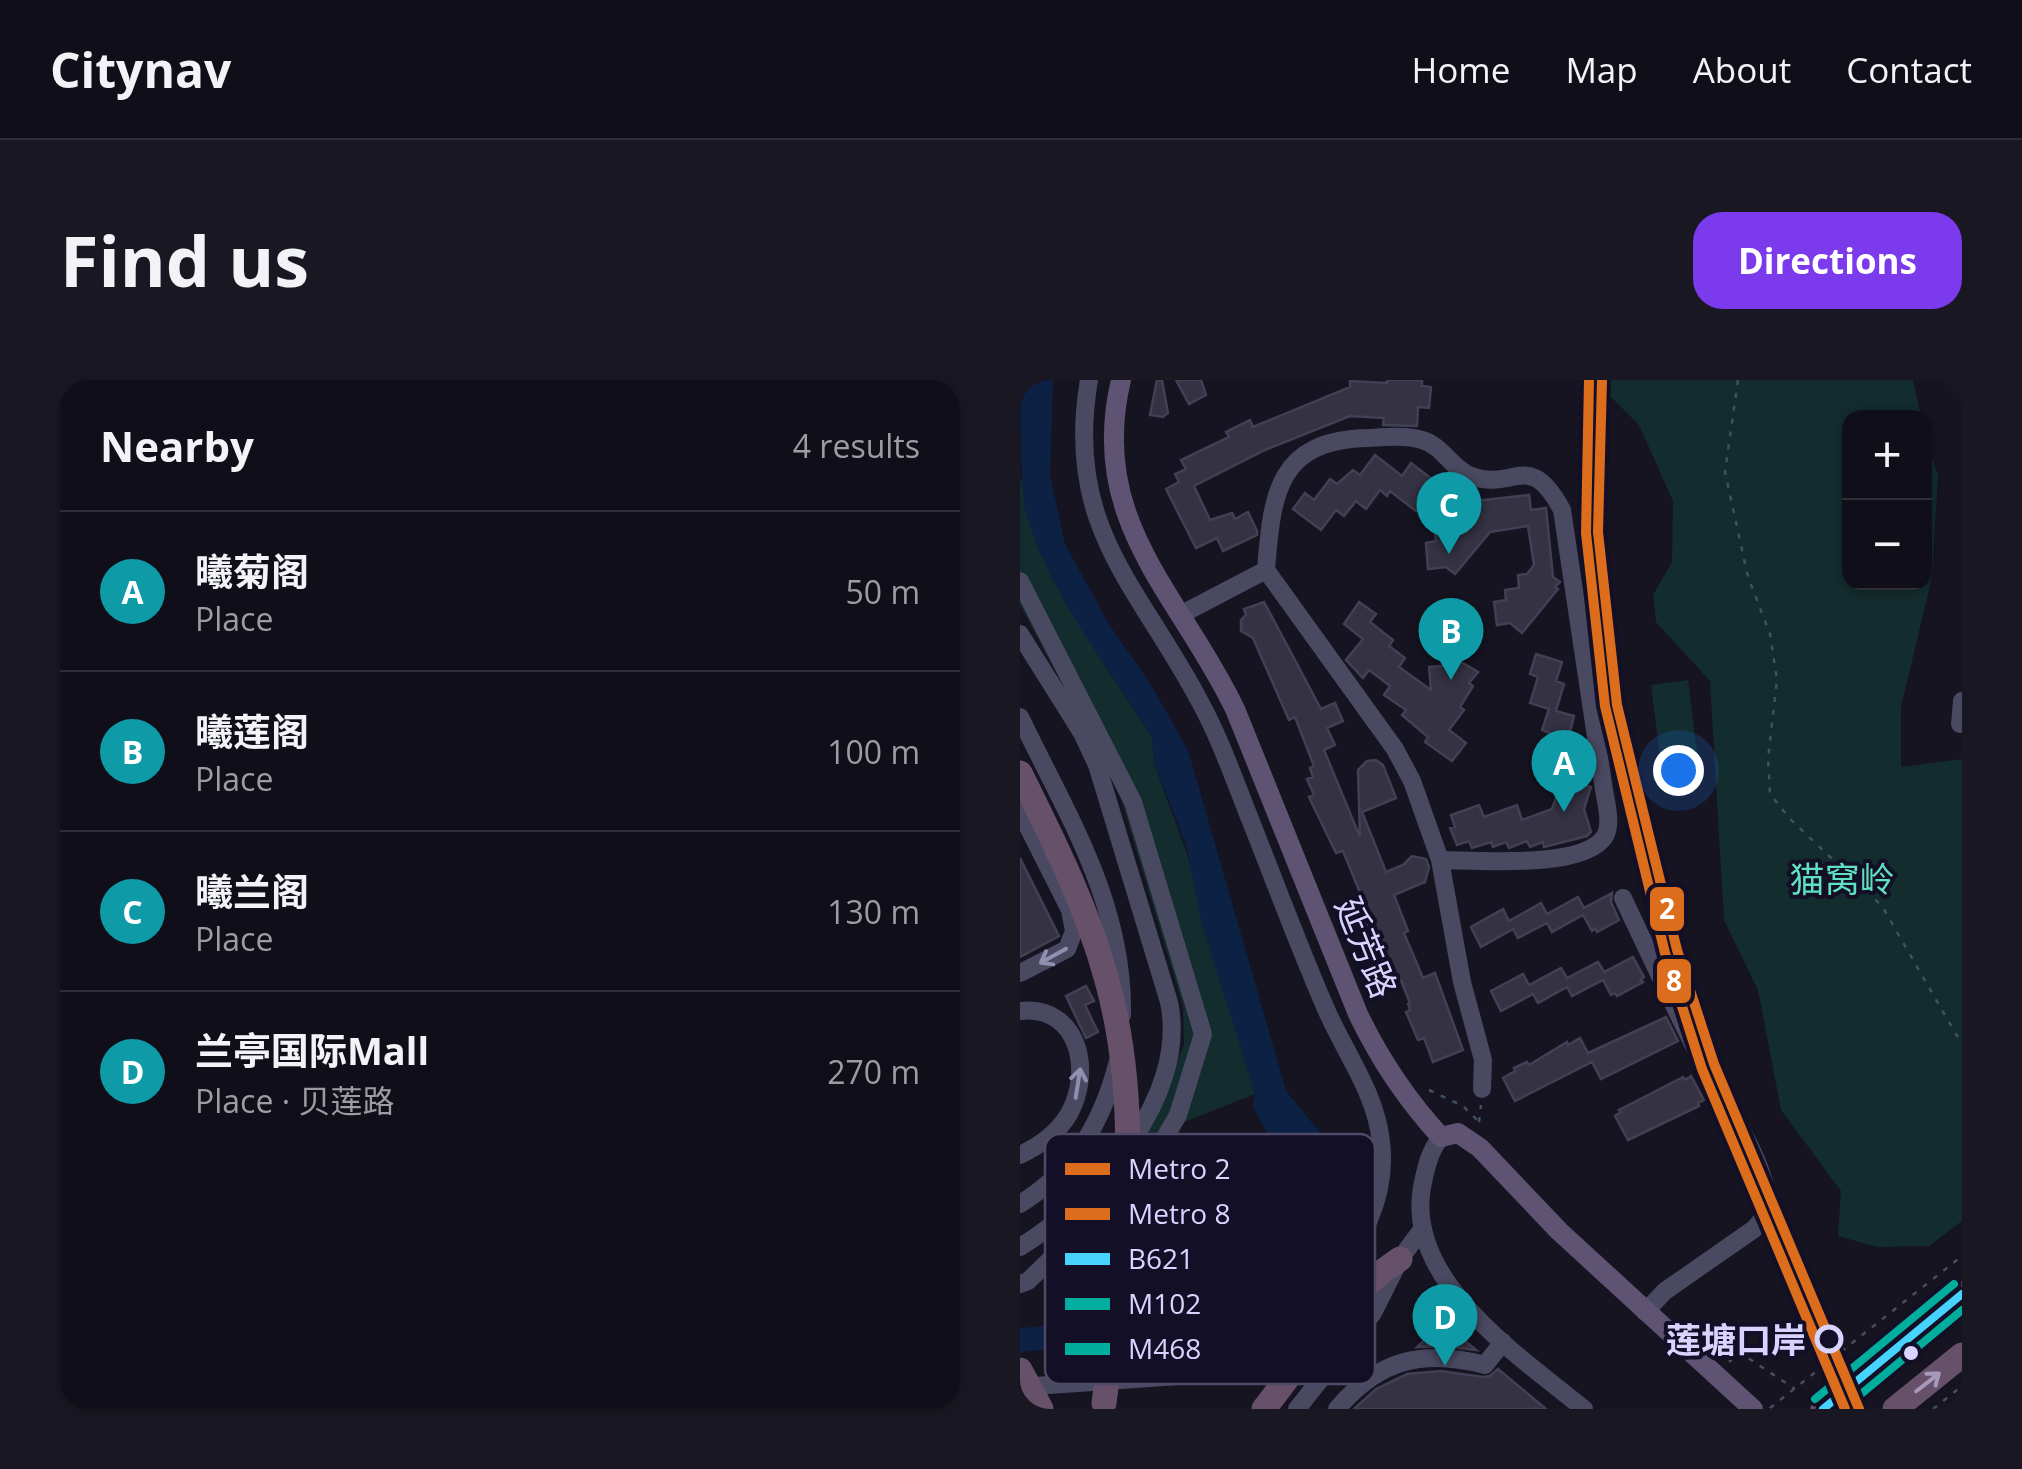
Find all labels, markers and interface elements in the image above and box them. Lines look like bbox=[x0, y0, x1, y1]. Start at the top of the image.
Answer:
text: Citynav bbox=[50, 37, 231, 102]
text: Home bbox=[1411, 46, 1510, 93]
text: Map bbox=[1565, 46, 1638, 93]
text: About bbox=[1693, 46, 1791, 93]
text: Contact bbox=[1846, 46, 1972, 93]
text: Find us bbox=[60, 212, 309, 308]
button: Directions bbox=[1693, 212, 1962, 309]
map controls bbox=[1842, 410, 1932, 590]
button: + bbox=[1842, 410, 1932, 500]
text: Nearby bbox=[100, 417, 254, 474]
text: 4 results bbox=[793, 424, 920, 467]
pin: C bbox=[1416, 471, 1482, 554]
button: − bbox=[1842, 500, 1932, 590]
text: 曦菊阁 bbox=[195, 545, 309, 597]
text: A bbox=[121, 570, 144, 613]
text: 50 m bbox=[845, 570, 920, 613]
text: Place bbox=[195, 597, 273, 640]
pin: B bbox=[1418, 598, 1484, 680]
text: 曦莲阁 bbox=[195, 705, 309, 757]
text: B bbox=[122, 730, 143, 773]
text: 100 m bbox=[827, 730, 920, 773]
pin: A bbox=[1532, 730, 1596, 812]
your location bbox=[1653, 745, 1704, 796]
text: Place bbox=[195, 757, 273, 800]
park label: 猫窝岭 bbox=[1789, 855, 1895, 902]
text: 曦兰阁 bbox=[195, 865, 309, 917]
line badge: 2 bbox=[1648, 885, 1686, 933]
text: 2 bbox=[1659, 889, 1675, 927]
text: C bbox=[122, 890, 143, 933]
text: 130 m bbox=[827, 890, 920, 933]
street label: 延芳路 bbox=[1326, 890, 1408, 1004]
text: Place bbox=[195, 917, 273, 960]
one-way arrow bbox=[1038, 946, 1068, 966]
line badge: 8 bbox=[1655, 957, 1693, 1005]
text: 8 bbox=[1666, 961, 1682, 999]
text: 兰亭国际Mall bbox=[195, 1024, 429, 1076]
text: D bbox=[121, 1050, 144, 1093]
text: 270 m bbox=[827, 1050, 920, 1093]
one-way arrow bbox=[1069, 1067, 1087, 1100]
text: Place · 贝莲路 bbox=[195, 1079, 394, 1122]
legend bbox=[1045, 1134, 1375, 1384]
text: Metro 2 bbox=[1128, 1149, 1230, 1187]
text: Metro 8 bbox=[1128, 1194, 1230, 1232]
text: B621 bbox=[1128, 1239, 1194, 1277]
text: M102 bbox=[1128, 1284, 1201, 1322]
pin: D bbox=[1412, 1284, 1478, 1366]
place label: 莲塘口岸 bbox=[1666, 1316, 1806, 1363]
marker: 莲塘口岸 bbox=[1816, 1326, 1842, 1352]
text: M468 bbox=[1128, 1329, 1201, 1367]
unlabelled marker bbox=[1901, 1343, 1921, 1363]
one-way arrow bbox=[1915, 1371, 1941, 1393]

